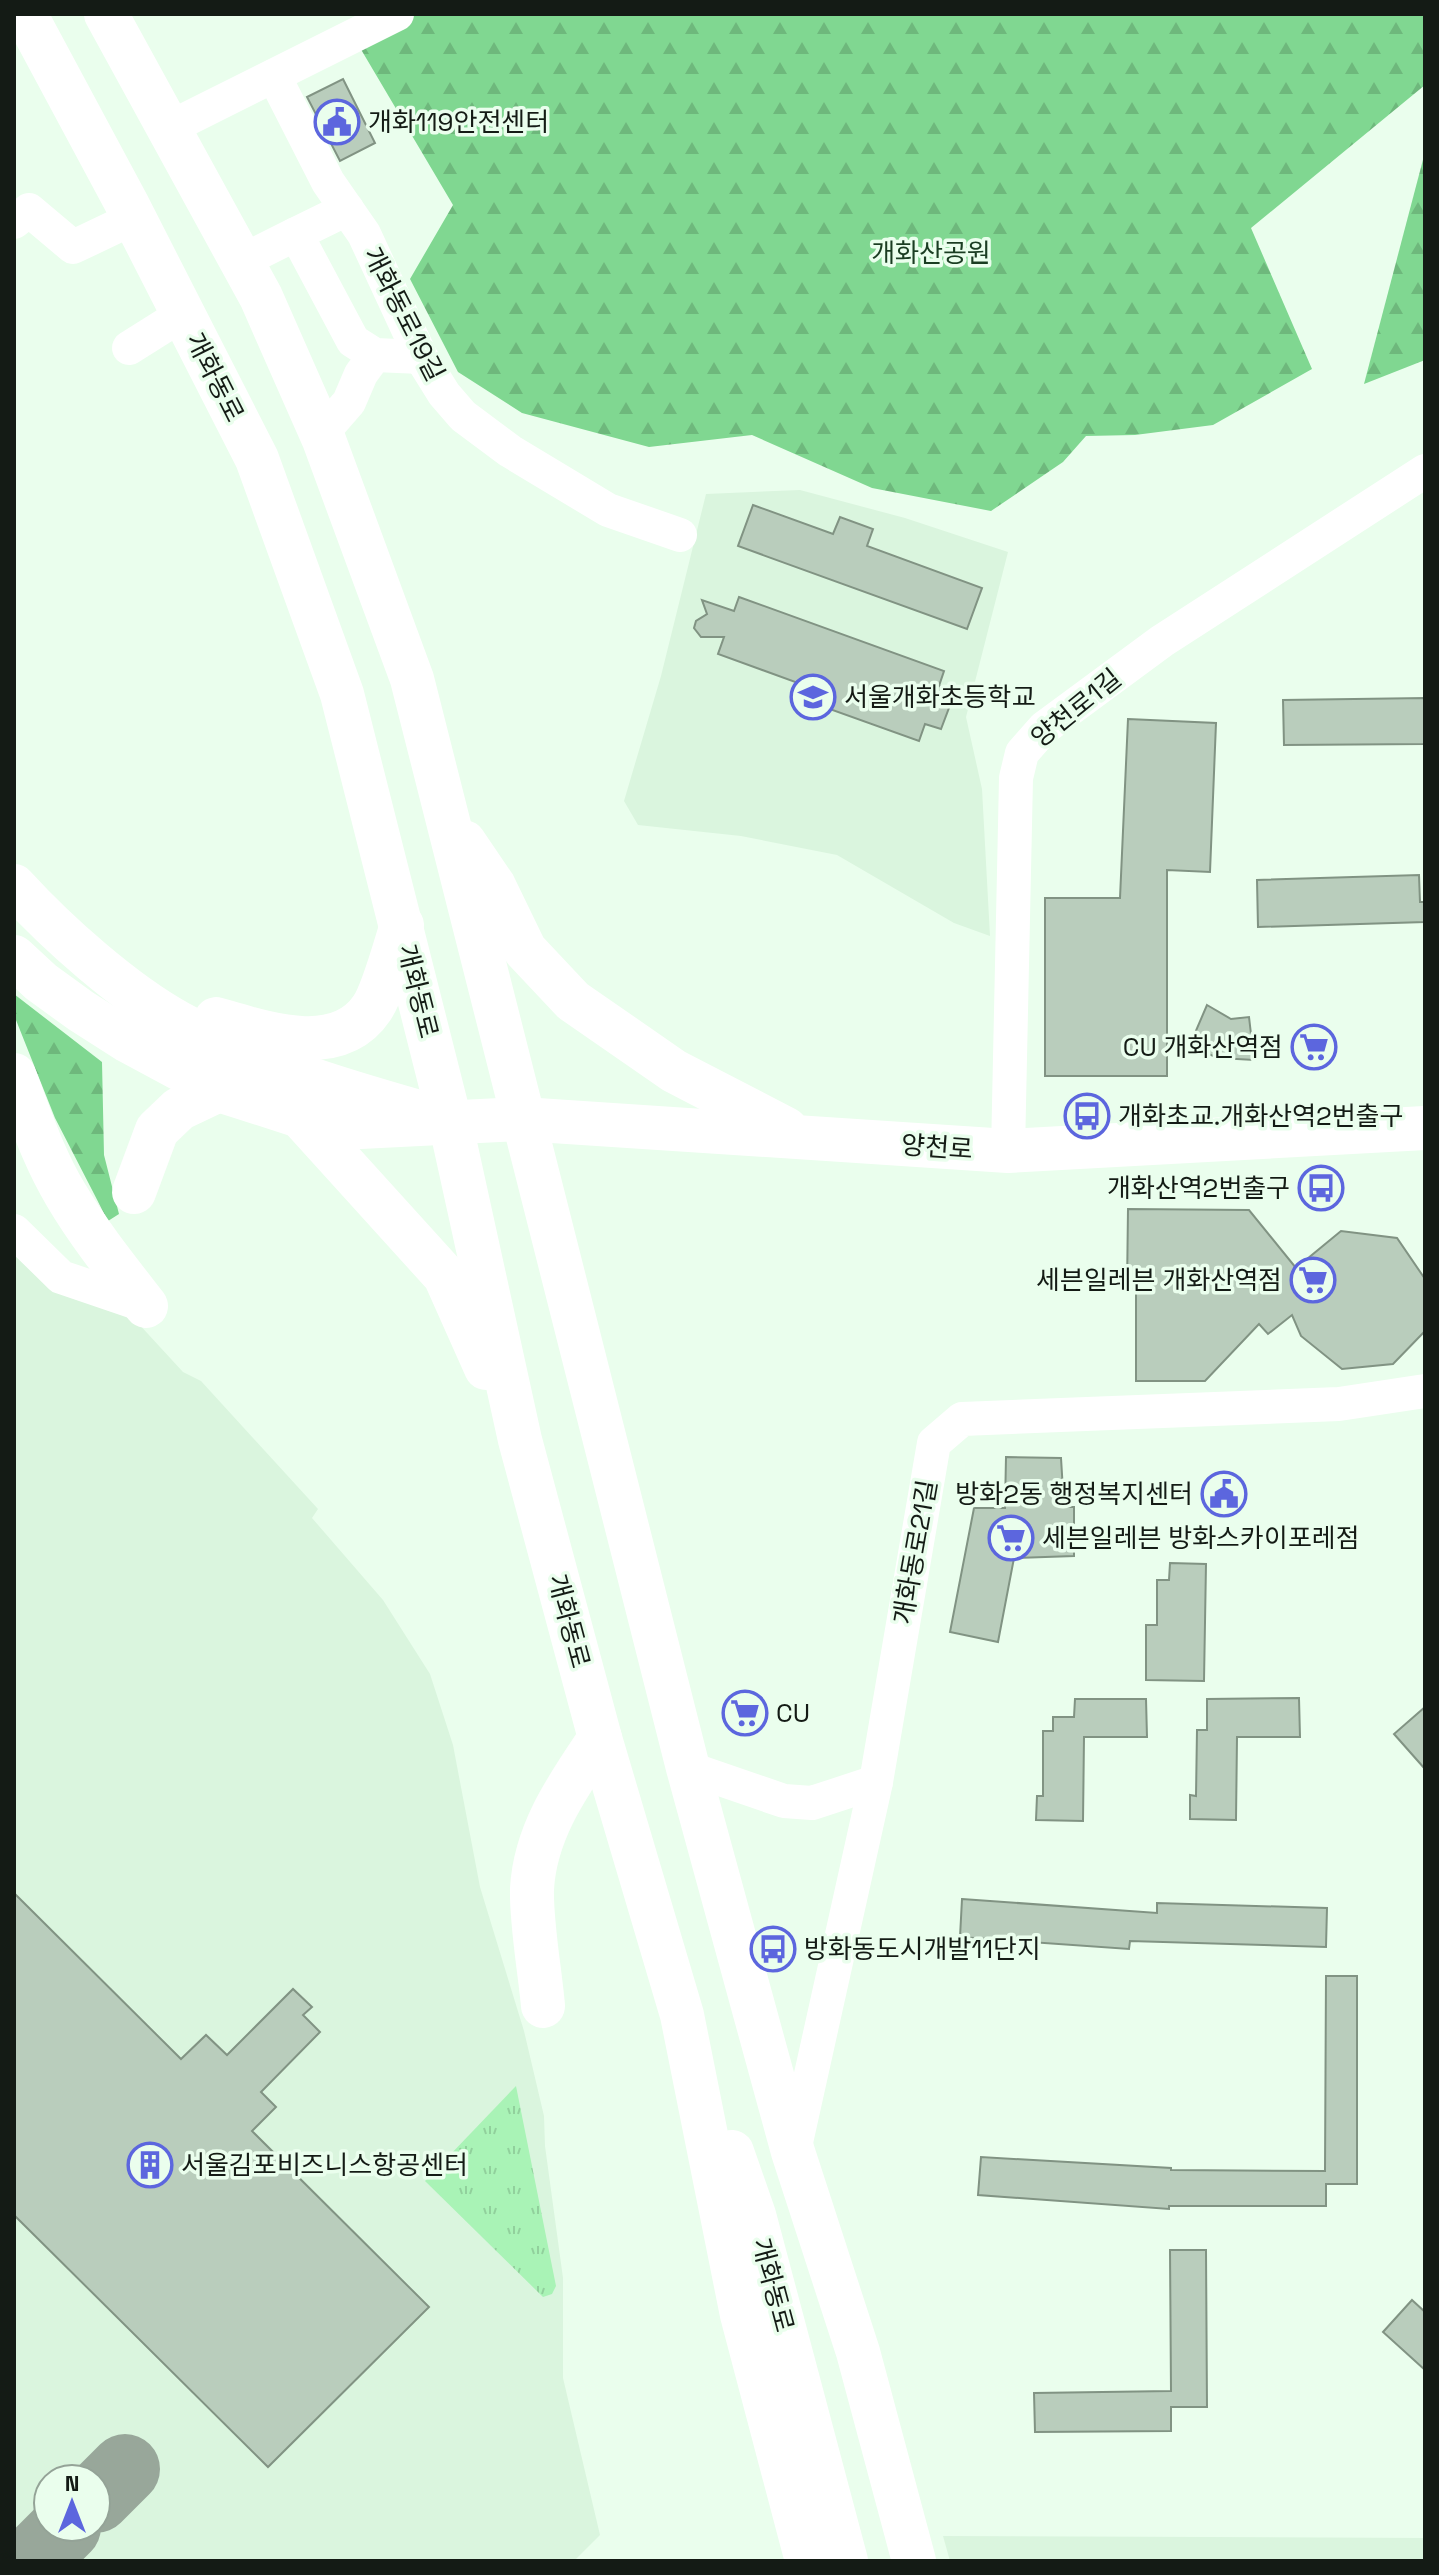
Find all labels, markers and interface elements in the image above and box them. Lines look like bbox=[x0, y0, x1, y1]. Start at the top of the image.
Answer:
public building icon: 개화119안전센터 bbox=[313, 98, 361, 146]
place label: 개화119안전센터 bbox=[368, 105, 549, 139]
park label: 개화산공원 bbox=[871, 236, 991, 270]
street label: 개화동로19길 bbox=[356, 241, 452, 387]
street label: 개화동로 bbox=[178, 327, 252, 427]
street label: 양천로1길 bbox=[1024, 661, 1128, 755]
school or university icon: 서울개화초등학교 bbox=[789, 673, 837, 721]
place label: 서울개화초등학교 bbox=[844, 680, 1035, 714]
street label: 개화동로 bbox=[390, 940, 446, 1042]
supermarket icon: CU 개화산역점 bbox=[1290, 1023, 1338, 1071]
place label: CU 개화산역점 bbox=[1123, 1030, 1283, 1064]
bus stop icon: 개화초교.개화산역2번출구 bbox=[1063, 1092, 1111, 1140]
place label: 개화초교.개화산역2번출구 bbox=[1118, 1099, 1403, 1133]
street label: 양천로 bbox=[900, 1128, 974, 1166]
bus stop icon: 개화산역2번출구 bbox=[1297, 1164, 1345, 1212]
place label: 개화산역2번출구 bbox=[1107, 1171, 1290, 1205]
supermarket icon: 세븐일레븐 개화산역점 bbox=[1289, 1256, 1337, 1304]
place label: 세븐일레븐 개화산역점 bbox=[1036, 1263, 1282, 1297]
public building icon: 방화2동 행정복지센터 bbox=[1200, 1470, 1248, 1518]
street label: 개화동로21길 bbox=[886, 1477, 944, 1627]
place label: 방화2동 행정복지센터 bbox=[955, 1477, 1193, 1511]
supermarket icon: 세븐일레븐 방화스카이포레점 bbox=[987, 1514, 1035, 1562]
place label: 세븐일레븐 방화스카이포레점 bbox=[1042, 1521, 1360, 1555]
street label: 개화동로 bbox=[540, 1570, 598, 1672]
supermarket icon: CU bbox=[721, 1689, 769, 1737]
place label: CU bbox=[776, 1696, 810, 1730]
bus stop icon: 방화동도시개발11단지 bbox=[749, 1925, 797, 1973]
place label: 방화동도시개발11단지 bbox=[804, 1932, 1041, 1966]
building icon: 서울김포비즈니스항공센터 bbox=[126, 2141, 174, 2189]
place label: 서울김포비즈니스항공센터 bbox=[181, 2148, 468, 2182]
street label: 개화동로 bbox=[744, 2234, 802, 2336]
north arrow bbox=[32, 2463, 112, 2543]
text: N bbox=[65, 2469, 79, 2497]

